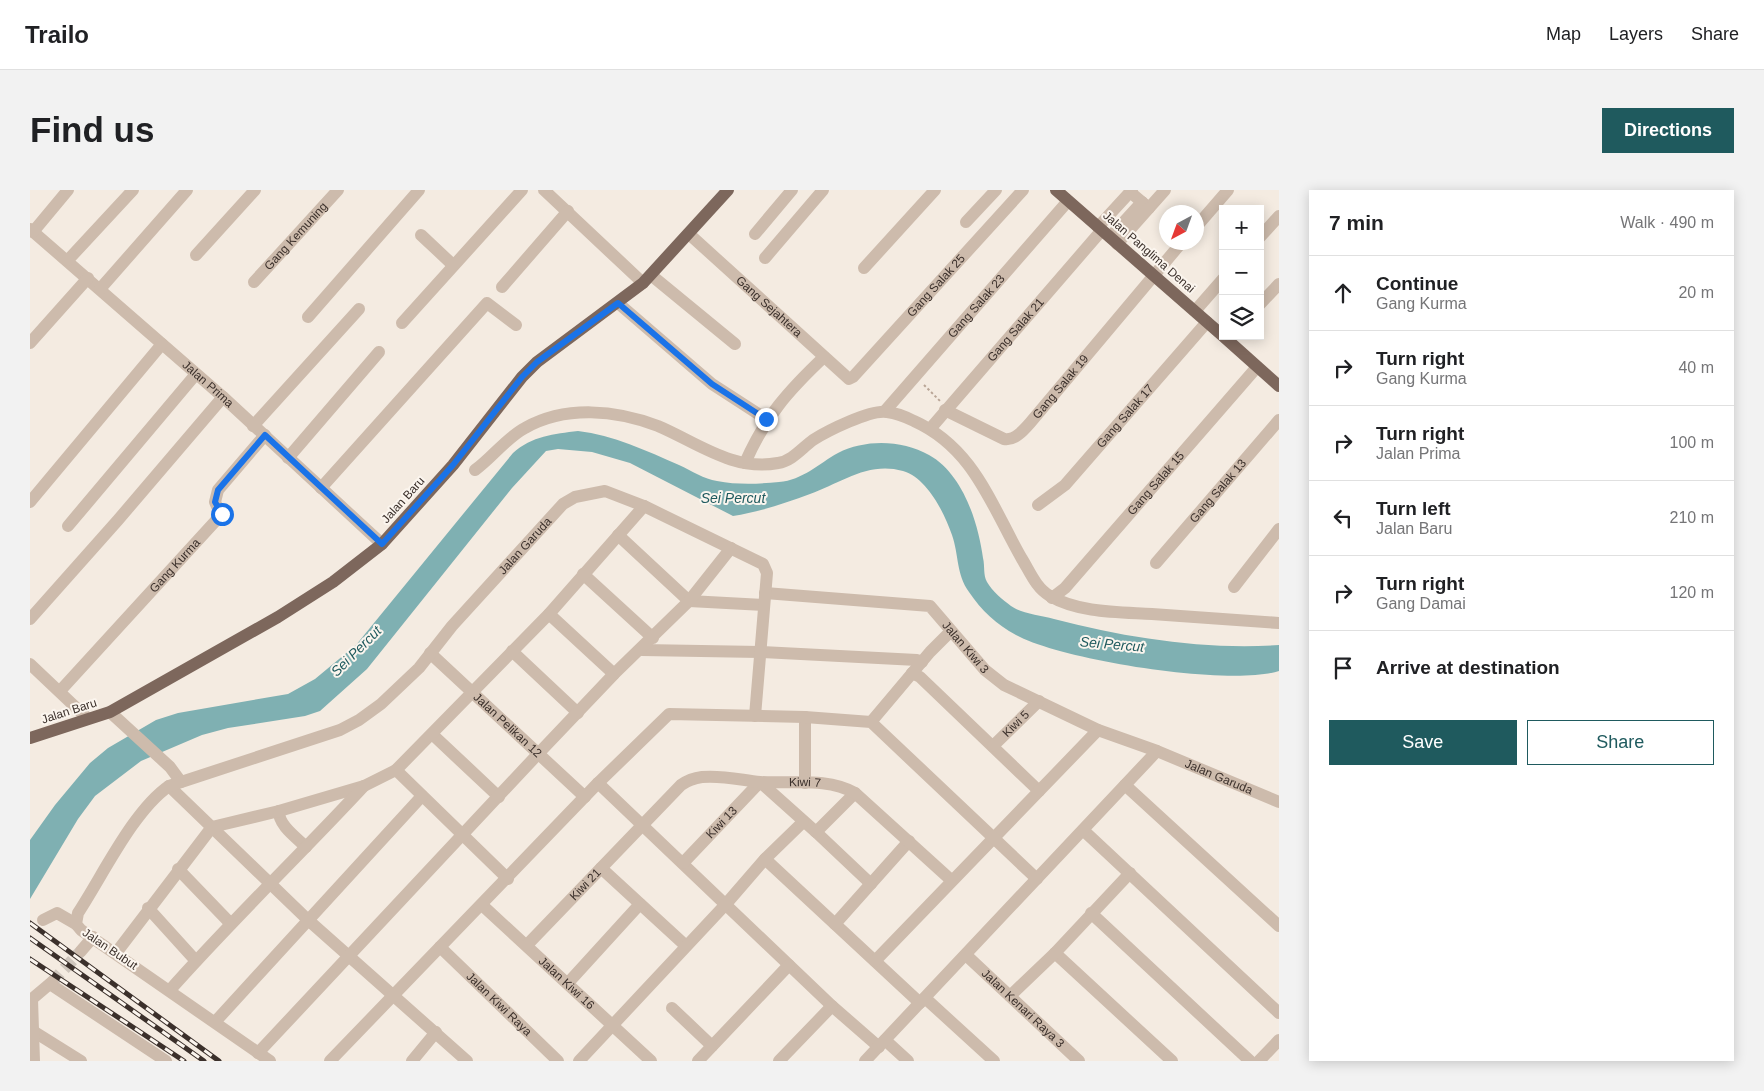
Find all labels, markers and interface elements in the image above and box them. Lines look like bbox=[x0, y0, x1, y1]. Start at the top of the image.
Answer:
text: Trailo bbox=[25, 21, 89, 48]
text: Map bbox=[1546, 24, 1581, 44]
text: Layers bbox=[1609, 24, 1663, 44]
text: Share bbox=[1691, 24, 1739, 44]
button: Directions bbox=[1602, 108, 1734, 153]
text: Find us bbox=[30, 110, 154, 149]
street label: Gang Kemuning bbox=[261, 199, 330, 273]
north arrow bbox=[1159, 205, 1204, 250]
map controls bbox=[1219, 205, 1264, 340]
button: + bbox=[1219, 205, 1264, 250]
street label: Jalan Panglima Denai bbox=[1100, 208, 1198, 296]
text: 7 min bbox=[1329, 211, 1384, 234]
text: Walk · 490 m bbox=[1620, 214, 1714, 231]
button: − bbox=[1219, 250, 1264, 295]
street label: Gang Salak 25 bbox=[904, 251, 968, 320]
street label: Gang Salak 23 bbox=[945, 271, 1008, 341]
street label: Gang Sejahtera bbox=[733, 273, 805, 340]
text: Continue bbox=[1376, 273, 1458, 294]
icon: ahead bbox=[1329, 279, 1357, 307]
text: 20 m bbox=[1678, 284, 1714, 301]
street label: Gang Salak 21 bbox=[984, 295, 1047, 365]
button: layers bbox=[1219, 295, 1264, 340]
text: Gang Kurma bbox=[1376, 295, 1467, 312]
text: Turn right bbox=[1376, 348, 1464, 369]
street label: Gang Salak 19 bbox=[1030, 352, 1092, 422]
icon: right bbox=[1329, 354, 1357, 382]
street label: Jalan Prima bbox=[179, 358, 237, 410]
text: 40 m bbox=[1678, 359, 1714, 376]
text: Gang Kurma bbox=[1376, 370, 1467, 387]
street label: Gang Salak 17 bbox=[1094, 381, 1157, 451]
route end bbox=[755, 408, 778, 431]
text: Turn right bbox=[1376, 423, 1464, 444]
icon: right bbox=[1329, 429, 1357, 457]
text: 100 m bbox=[1670, 434, 1714, 451]
text: Jalan Prima bbox=[1376, 445, 1460, 462]
street label: Gang Salak 15 bbox=[1125, 449, 1187, 518]
street label: Gang Salak 13 bbox=[1187, 456, 1249, 526]
street label: Jalan Baru bbox=[379, 474, 427, 526]
water label: Sei Percut bbox=[701, 490, 766, 506]
text: Turn left bbox=[1376, 498, 1451, 519]
route start bbox=[211, 503, 234, 526]
icon: left bbox=[1329, 504, 1357, 532]
text: 210 m bbox=[1670, 509, 1714, 526]
street label: Jalan Garuda bbox=[496, 514, 555, 577]
text: Jalan Baru bbox=[1376, 520, 1453, 537]
street label: Gang Kurma bbox=[147, 535, 203, 595]
text: Turn right bbox=[1376, 573, 1464, 594]
icon: right bbox=[1329, 579, 1357, 607]
text: 120 m bbox=[1670, 584, 1714, 601]
text: Gang Damai bbox=[1376, 595, 1466, 612]
street label: Jalan Kiwi 3 bbox=[939, 618, 992, 676]
water label: Sei Percut bbox=[328, 622, 385, 679]
water label: Sei Percut bbox=[1079, 633, 1146, 655]
icon: arrive bbox=[1329, 654, 1357, 682]
text: Arrive at destination bbox=[1376, 657, 1560, 678]
street label: Jalan Pelikan 12 bbox=[471, 690, 545, 761]
street label: Jalan Baru bbox=[40, 695, 98, 727]
street label: Kiwi 5 bbox=[1000, 707, 1032, 740]
button: Save bbox=[1329, 720, 1517, 765]
button: Share bbox=[1527, 720, 1714, 765]
street label: Jalan Garuda bbox=[1183, 756, 1255, 797]
street label: Kiwi 7 bbox=[789, 775, 822, 790]
street label: Kiwi 13 bbox=[703, 803, 740, 841]
street label: Kiwi 21 bbox=[567, 865, 604, 903]
street label: Jalan Bubut bbox=[80, 925, 141, 973]
street label: Jalan Kiwi 16 bbox=[536, 954, 598, 1012]
street label: Jalan Kenari Raya 3 bbox=[979, 966, 1067, 1051]
street label: Jalan Kiwi Raya bbox=[463, 969, 535, 1039]

